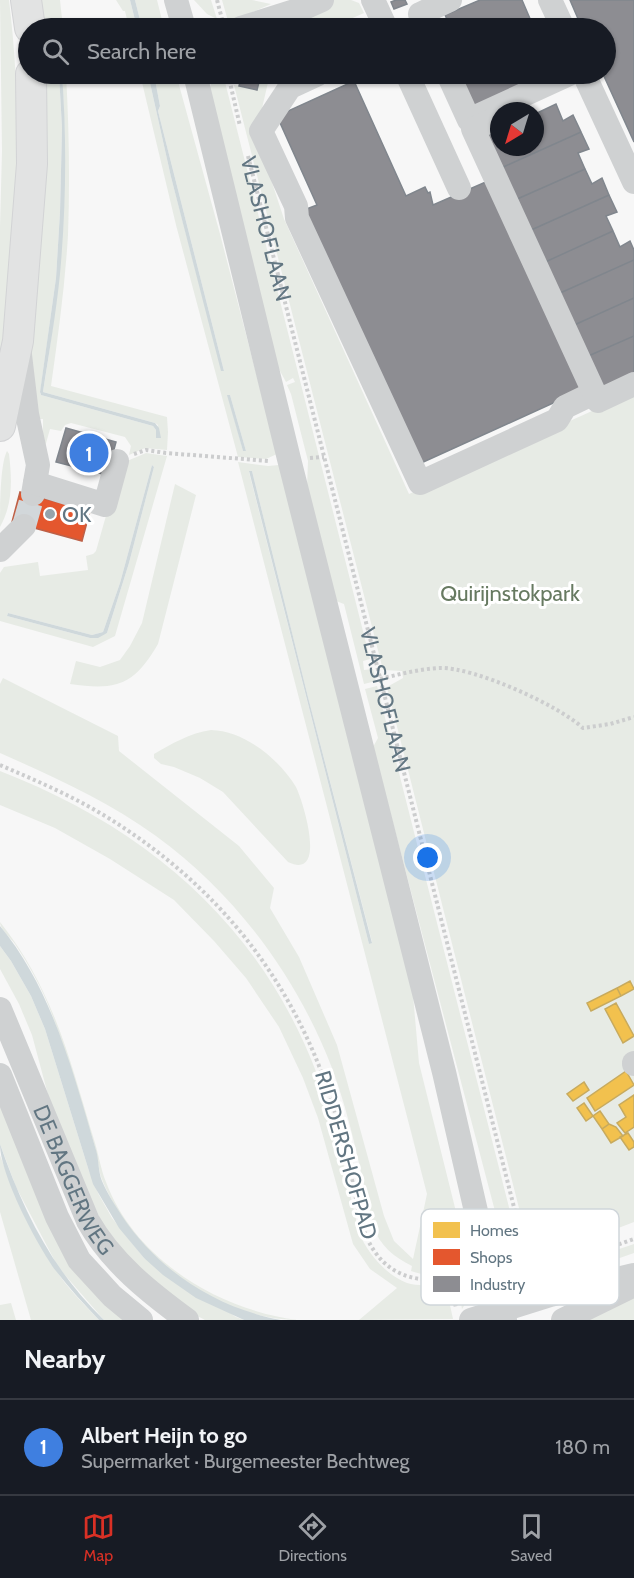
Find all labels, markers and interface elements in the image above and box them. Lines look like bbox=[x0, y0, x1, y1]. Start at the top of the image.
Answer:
search box bbox=[18, 18, 616, 84]
icon: search bbox=[39, 35, 72, 68]
text: Search here bbox=[87, 38, 196, 65]
north arrow bbox=[490, 102, 544, 156]
street label: VLASHOFLAAN bbox=[235, 153, 298, 304]
pin: 1 bbox=[70, 430, 109, 476]
place label: OK bbox=[62, 501, 92, 528]
marker: OK bbox=[43, 507, 57, 521]
park label: Quirijnstokpark bbox=[440, 580, 580, 607]
street label: VLASHOFLAAN bbox=[354, 625, 417, 775]
your location bbox=[413, 843, 442, 872]
street label: RIDDERSHOFPAD bbox=[309, 1067, 383, 1243]
street label: DE BAGGERWEG bbox=[28, 1101, 120, 1260]
legend bbox=[421, 1209, 619, 1305]
text: Homes bbox=[470, 1221, 519, 1240]
text: Shops bbox=[470, 1248, 513, 1267]
text: Industry bbox=[470, 1275, 525, 1294]
text: Nearby bbox=[24, 1343, 105, 1375]
text: Albert Heijn to go bbox=[81, 1422, 247, 1449]
text: 1 bbox=[40, 1435, 47, 1459]
text: 180 m bbox=[555, 1435, 610, 1459]
text: Supermarket · Burgemeester Bechtweg bbox=[81, 1449, 409, 1473]
tab: Map bbox=[82, 1510, 115, 1565]
tab: Directions bbox=[279, 1510, 347, 1565]
tab: Saved bbox=[511, 1510, 552, 1565]

